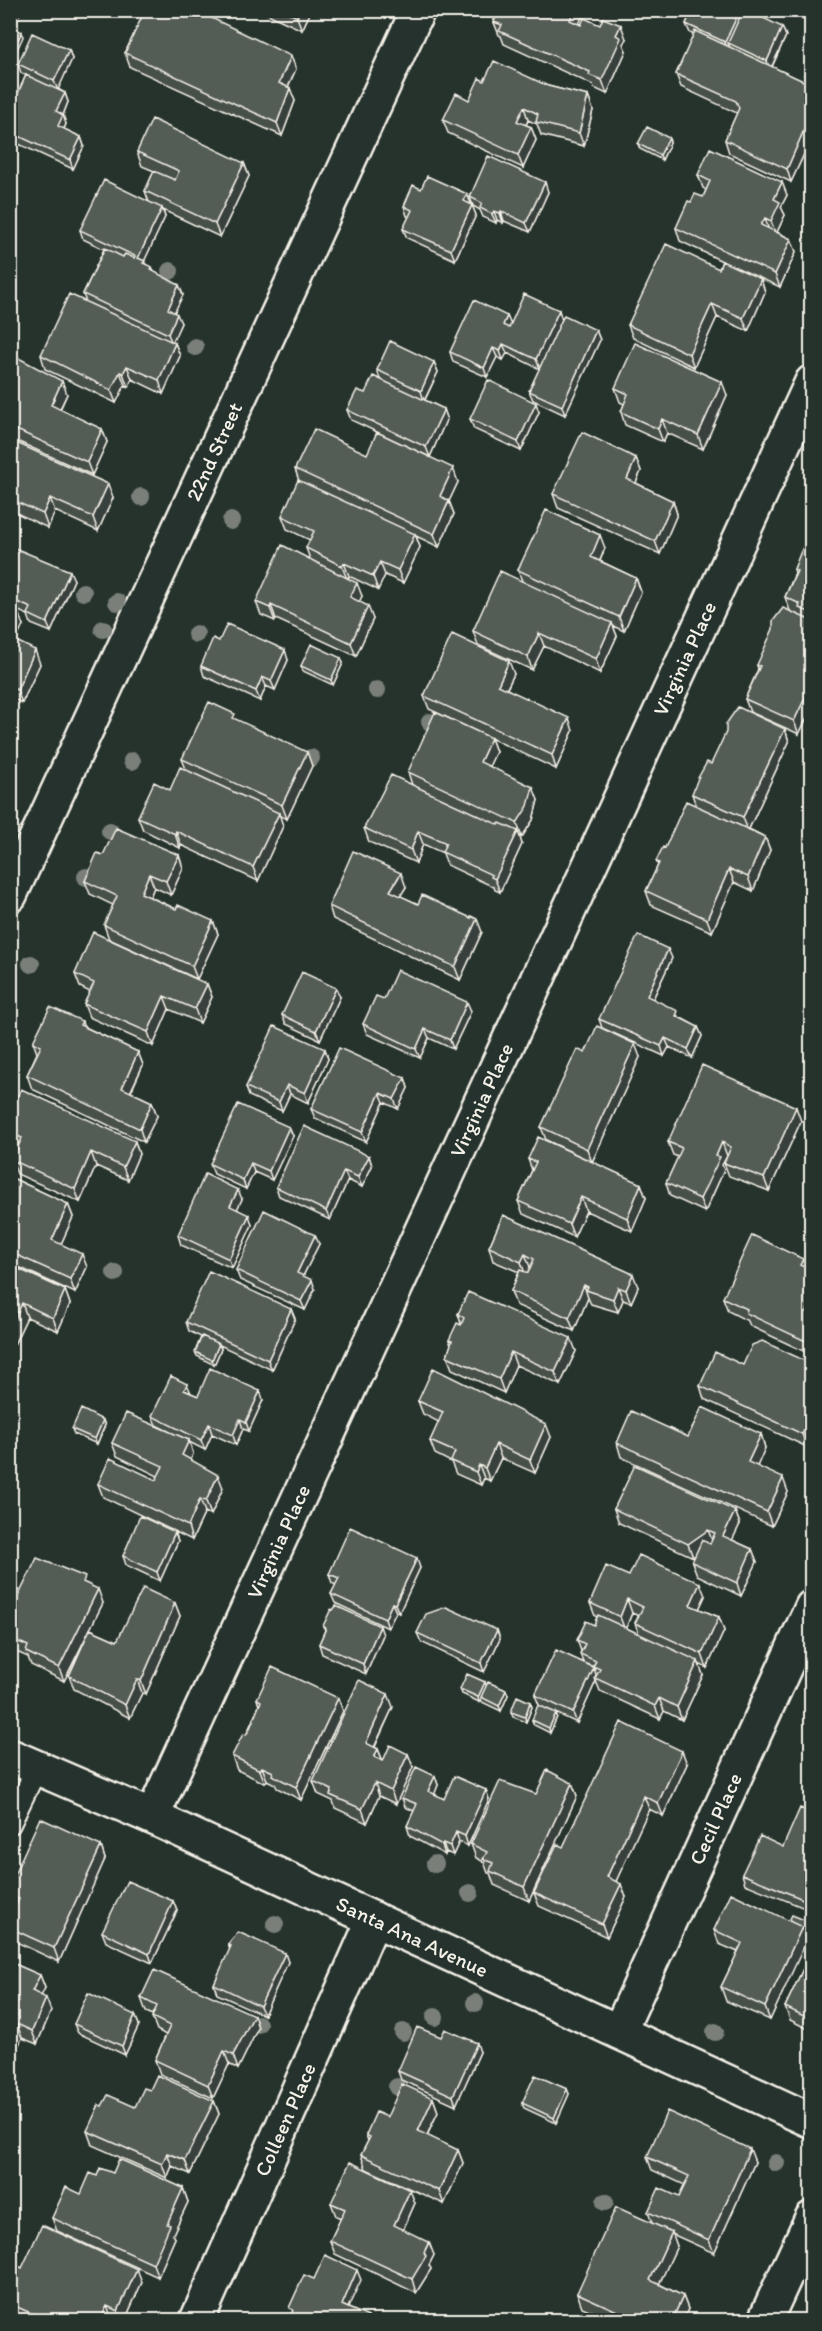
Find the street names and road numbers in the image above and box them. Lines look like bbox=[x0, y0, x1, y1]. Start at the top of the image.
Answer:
street label: 22nd Street bbox=[180, 398, 247, 505]
street label: Virginia Place bbox=[647, 597, 721, 720]
street label: Virginia Place bbox=[444, 1039, 518, 1161]
street label: Virginia Place bbox=[241, 1480, 315, 1603]
street label: Cecil Place bbox=[684, 1769, 747, 1869]
street label: Santa Ana Avenue bbox=[332, 1891, 492, 1982]
street label: Colleen Place bbox=[249, 2059, 321, 2180]

